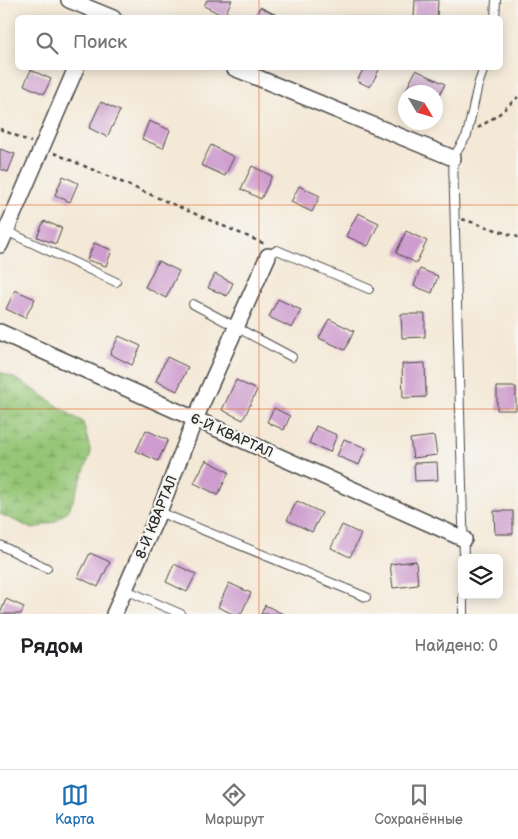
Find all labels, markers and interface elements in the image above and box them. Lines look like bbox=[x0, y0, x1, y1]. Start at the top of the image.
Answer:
search box bbox=[15, 15, 503, 70]
icon: search bbox=[33, 29, 61, 57]
text: Поиск bbox=[73, 31, 127, 54]
north arrow bbox=[398, 85, 443, 130]
street label: 6-Й КВАРТАЛ bbox=[188, 410, 276, 461]
street label: 8-Й КВАРТАЛ bbox=[132, 473, 181, 561]
map controls bbox=[458, 554, 503, 599]
button: layers bbox=[458, 554, 503, 599]
text: Рядом bbox=[20, 634, 83, 659]
text: Найдено: 0 bbox=[415, 637, 498, 656]
tab: Карта bbox=[55, 781, 95, 828]
tab: Маршрут bbox=[205, 781, 264, 828]
tab: Сохранённые bbox=[374, 781, 463, 828]

